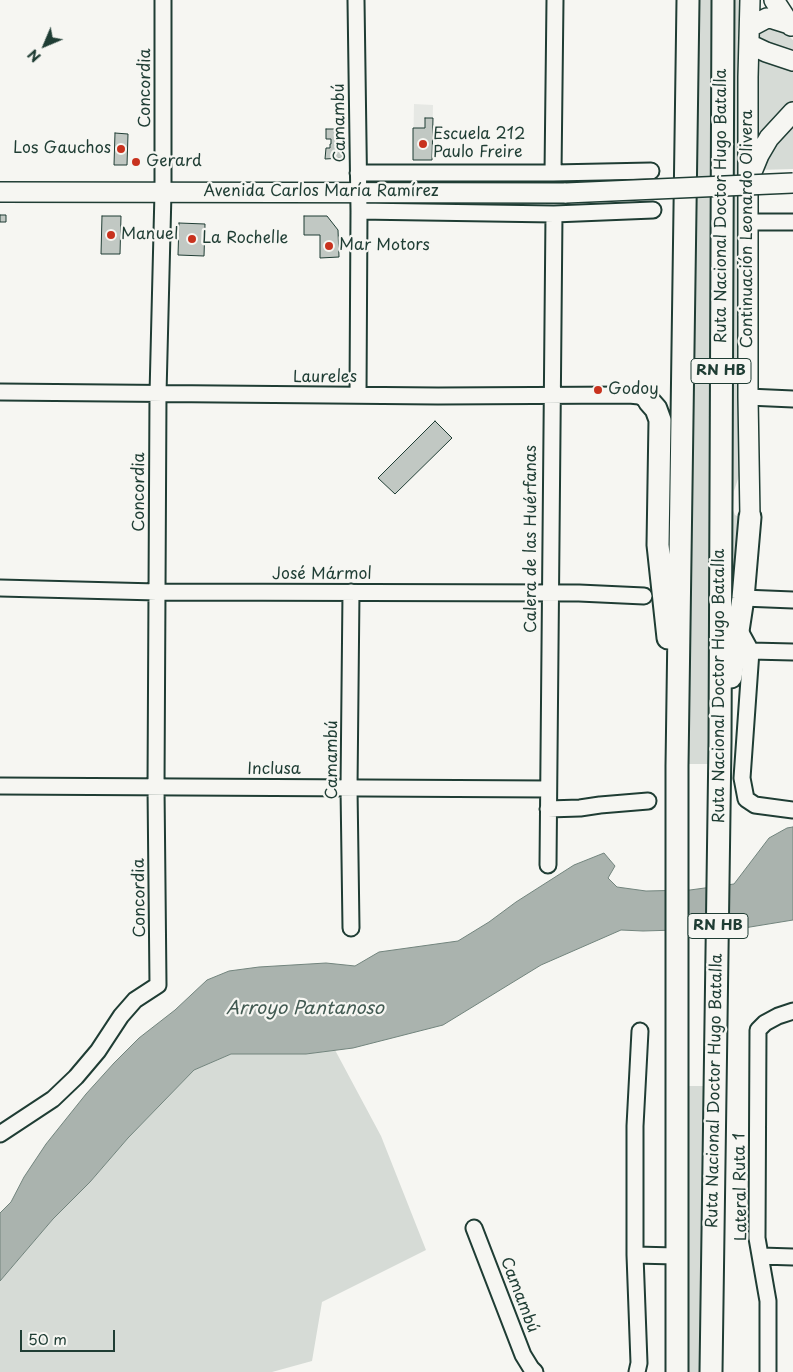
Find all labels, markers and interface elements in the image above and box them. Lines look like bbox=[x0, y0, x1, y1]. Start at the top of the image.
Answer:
north arrow bbox=[20, 20, 70, 70]
text: N bbox=[23, 45, 45, 67]
street label: Concordia bbox=[136, 48, 156, 128]
street label: Ruta Nacional Doctor Hugo Batalla bbox=[712, 69, 732, 343]
street label: Camambú bbox=[330, 83, 350, 163]
street label: Continuación Leonardo Olivera bbox=[738, 110, 758, 348]
place label: Escuela 212 Paulo Freire bbox=[433, 125, 525, 163]
marker: Escuela 212 Paulo Freire bbox=[417, 138, 429, 150]
place label: Los Gauchos bbox=[13, 139, 111, 159]
marker: Los Gauchos bbox=[115, 143, 127, 155]
place label: Gerard bbox=[146, 152, 202, 172]
marker: Gerard bbox=[130, 156, 142, 168]
street label: Avenida Carlos María Ramírez bbox=[204, 182, 438, 202]
place label: Manuel bbox=[121, 225, 178, 245]
marker: Manuel bbox=[105, 229, 117, 241]
place label: La Rochelle bbox=[202, 229, 288, 249]
marker: La Rochelle bbox=[186, 233, 198, 245]
place label: Mar Motors bbox=[339, 236, 430, 256]
marker: Mar Motors bbox=[323, 240, 335, 252]
road number: RN HB bbox=[691, 358, 751, 384]
street label: Laureles bbox=[293, 368, 357, 388]
place label: Godoy bbox=[608, 380, 659, 400]
marker: Godoy bbox=[592, 384, 604, 396]
street label: Calera de las Huérfanas bbox=[522, 445, 542, 633]
street label: Concordia bbox=[130, 452, 150, 532]
street label: Ruta Nacional Doctor Hugo Batalla bbox=[710, 549, 730, 823]
street label: José Mármol bbox=[272, 565, 372, 585]
street label: Camambú bbox=[323, 720, 343, 800]
street label: Inclusa bbox=[247, 760, 301, 780]
street label: Concordia bbox=[130, 858, 150, 938]
road number: RN HB bbox=[688, 914, 748, 938]
street label: Ruta Nacional Doctor Hugo Batalla bbox=[703, 954, 727, 1228]
water label: Arroyo Pantanoso bbox=[226, 998, 384, 1020]
street label: Lateral Ruta 1 bbox=[730, 1133, 752, 1241]
street label: Camambú bbox=[496, 1255, 542, 1335]
scale bar bbox=[22, 1320, 118, 1352]
text: 50 m bbox=[28, 1327, 67, 1350]

